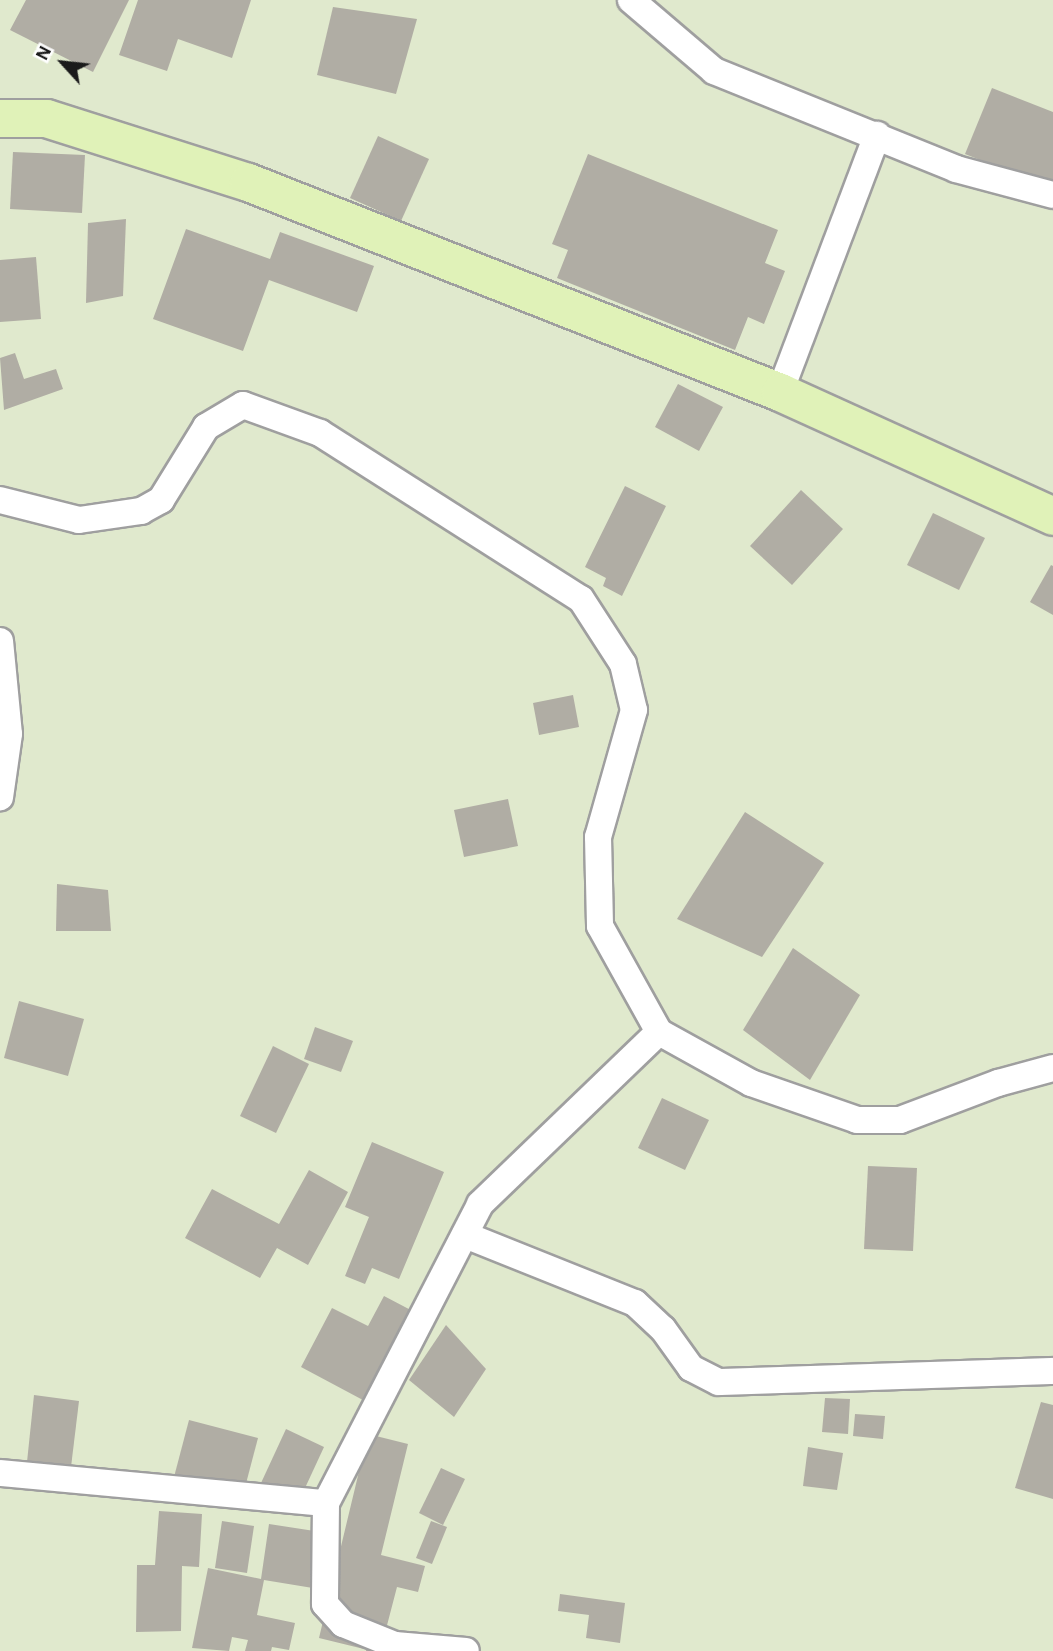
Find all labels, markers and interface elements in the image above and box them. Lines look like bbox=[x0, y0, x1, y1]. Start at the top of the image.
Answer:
north arrow bbox=[28, 28, 98, 98]
text: N bbox=[32, 43, 55, 63]

